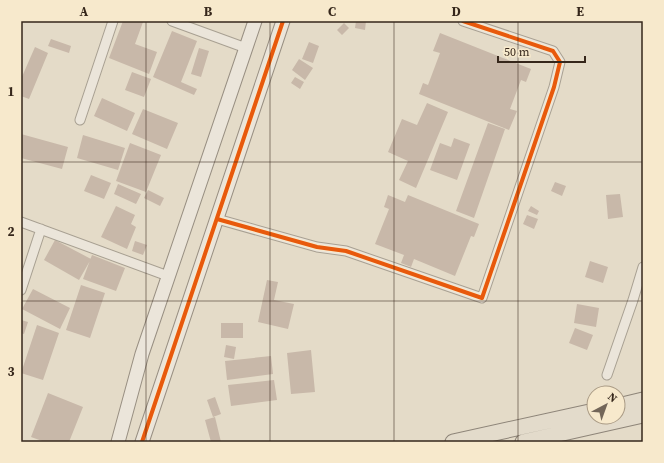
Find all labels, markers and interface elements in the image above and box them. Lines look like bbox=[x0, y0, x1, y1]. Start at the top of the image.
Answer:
text: A bbox=[80, 3, 89, 20]
text: B bbox=[204, 3, 213, 20]
text: C bbox=[328, 3, 336, 20]
text: D bbox=[451, 3, 461, 20]
text: E bbox=[576, 3, 584, 20]
scale bar bbox=[498, 38, 585, 64]
text: 50 m bbox=[504, 44, 530, 60]
text: 1 bbox=[7, 83, 15, 100]
text: 2 bbox=[7, 223, 15, 240]
text: 3 bbox=[7, 363, 15, 380]
north arrow bbox=[586, 385, 626, 425]
text: N bbox=[604, 390, 620, 406]

